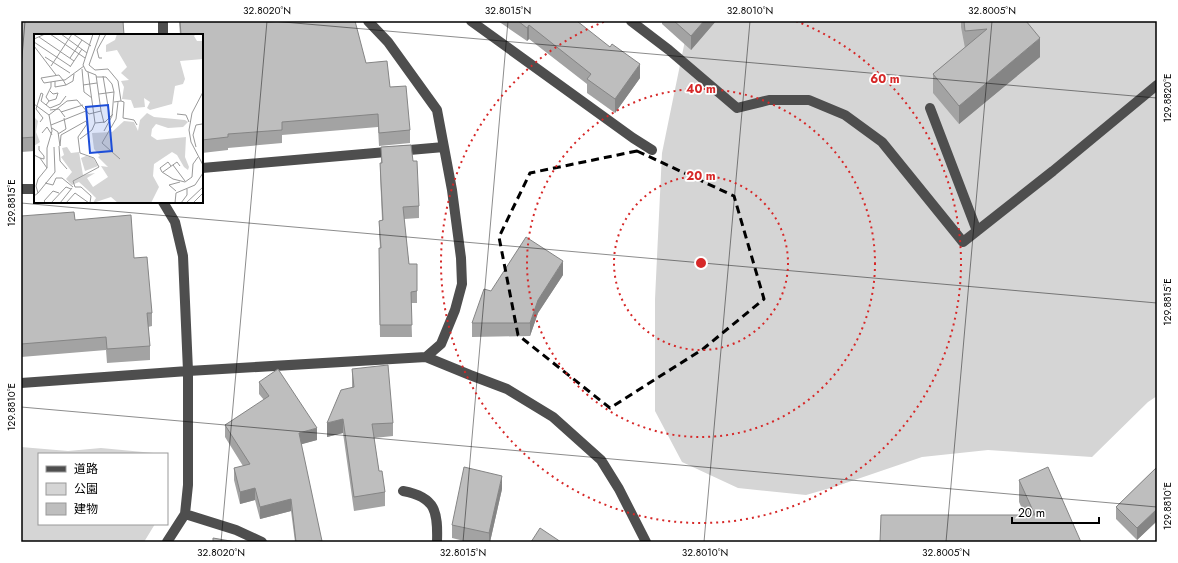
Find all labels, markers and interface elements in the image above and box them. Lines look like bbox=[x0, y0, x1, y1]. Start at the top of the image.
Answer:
text: 32.8020°N bbox=[243, 3, 291, 18]
text: 32.8015°N bbox=[485, 3, 531, 18]
text: 32.8010°N bbox=[727, 3, 773, 18]
text: 32.8005°N bbox=[968, 3, 1016, 18]
inset map bbox=[34, 34, 203, 203]
text: 60 m bbox=[870, 70, 900, 88]
text: 129.8820°E bbox=[1160, 73, 1175, 123]
text: 40 m bbox=[686, 80, 716, 98]
text: 20 m bbox=[686, 167, 716, 185]
text: 129.8815°E bbox=[4, 179, 19, 227]
centre of rings bbox=[694, 256, 708, 270]
text: 129.8815°E bbox=[1160, 278, 1175, 326]
text: 129.8810°E bbox=[4, 383, 19, 431]
legend bbox=[38, 453, 168, 525]
text: 道路 bbox=[74, 460, 98, 478]
text: 公園 bbox=[74, 480, 98, 498]
text: 129.8810°E bbox=[1160, 482, 1175, 530]
scale bar bbox=[1012, 499, 1099, 525]
text: 建物 bbox=[74, 500, 98, 518]
text: 20 m bbox=[1018, 504, 1045, 522]
text: 32.8020°N bbox=[197, 545, 245, 560]
text: 32.8015°N bbox=[440, 545, 486, 560]
text: 32.8010°N bbox=[682, 545, 728, 560]
text: 32.8005°N bbox=[922, 545, 970, 560]

